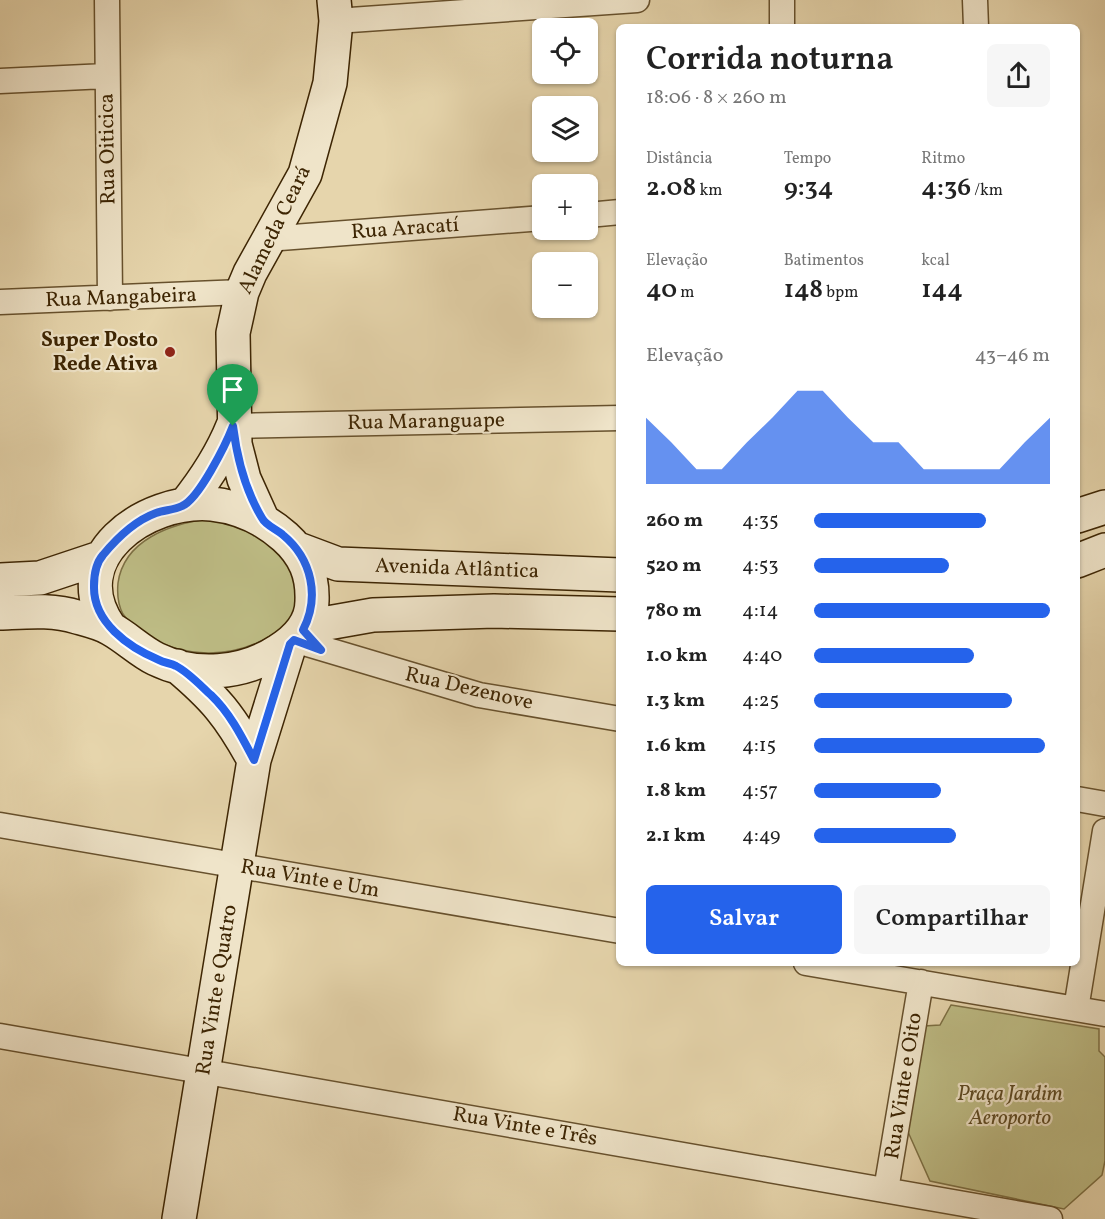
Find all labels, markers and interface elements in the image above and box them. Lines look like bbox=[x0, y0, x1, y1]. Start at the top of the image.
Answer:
map controls bbox=[532, 18, 598, 318]
button: locate bbox=[532, 18, 598, 84]
text: Corrida noturna bbox=[646, 38, 894, 84]
button: share bbox=[987, 44, 1050, 107]
text: 18:06 · 8 × 260 m bbox=[646, 84, 787, 112]
street label: Rua Oiticica bbox=[93, 93, 123, 205]
button: layers bbox=[532, 96, 598, 162]
text: Distância bbox=[646, 148, 712, 170]
text: Tempo bbox=[784, 148, 831, 170]
text: Ritmo bbox=[921, 148, 965, 170]
street label: Alameda Ceará bbox=[231, 161, 319, 299]
text: 2.08 bbox=[646, 170, 696, 206]
text: 9:34 bbox=[784, 170, 834, 206]
text: 4:36 bbox=[921, 170, 971, 206]
button: + bbox=[532, 174, 598, 240]
text: km bbox=[696, 180, 722, 202]
text: /km bbox=[971, 180, 1003, 202]
street label: Rua Aracatí bbox=[350, 211, 461, 247]
text: Elevação bbox=[646, 250, 708, 272]
text: Batimentos bbox=[784, 250, 864, 272]
text: kcal bbox=[921, 250, 950, 272]
button: − bbox=[532, 252, 598, 318]
text: 40 bbox=[646, 272, 677, 308]
text: 148 bbox=[784, 272, 823, 308]
text: 144 bbox=[921, 272, 963, 308]
street label: Rua Mangabeira bbox=[45, 281, 197, 315]
text: m bbox=[677, 282, 694, 304]
text: bpm bbox=[823, 282, 858, 304]
place label: Super Posto Rede Ativa bbox=[41, 326, 158, 379]
text: Elevação bbox=[646, 342, 723, 370]
text: 43–46 m bbox=[975, 342, 1050, 370]
marker: Super Posto Rede Ativa bbox=[163, 345, 177, 359]
pin bbox=[207, 364, 258, 426]
icon: arrive bbox=[216, 373, 249, 406]
street label: Rua Maranguape bbox=[347, 406, 505, 438]
text: 260 m bbox=[646, 507, 703, 535]
text: 4:35 bbox=[742, 507, 779, 535]
street label: Avenida Atlântica bbox=[374, 552, 540, 586]
text: 520 m bbox=[646, 552, 702, 580]
text: 4:53 bbox=[742, 552, 779, 580]
text: 780 m bbox=[646, 597, 702, 625]
text: 4:14 bbox=[742, 597, 778, 625]
text: 1.0 km bbox=[646, 642, 708, 670]
text: 4:40 bbox=[742, 642, 782, 670]
street label: Rua Dezenove bbox=[402, 660, 536, 718]
text: 1.3 km bbox=[646, 687, 705, 715]
text: 4:25 bbox=[742, 687, 779, 715]
text: 1.6 km bbox=[646, 732, 706, 760]
text: 4:15 bbox=[742, 732, 776, 760]
text: 1.8 km bbox=[646, 777, 706, 805]
text: 4:57 bbox=[742, 777, 778, 805]
text: 2.1 km bbox=[646, 822, 706, 850]
text: 4:49 bbox=[742, 822, 780, 850]
street label: Rua Vinte e Um bbox=[238, 853, 382, 905]
button: Salvar bbox=[646, 885, 842, 954]
button: Compartilhar bbox=[854, 885, 1050, 954]
street label: Rua Vinte e Quatro bbox=[189, 902, 245, 1078]
street label: Rua Vinte e Oito bbox=[878, 1011, 930, 1161]
park label: Praça Jardim Aeroporto bbox=[957, 1080, 1063, 1133]
street label: Rua Vinte e Três bbox=[450, 1100, 600, 1154]

